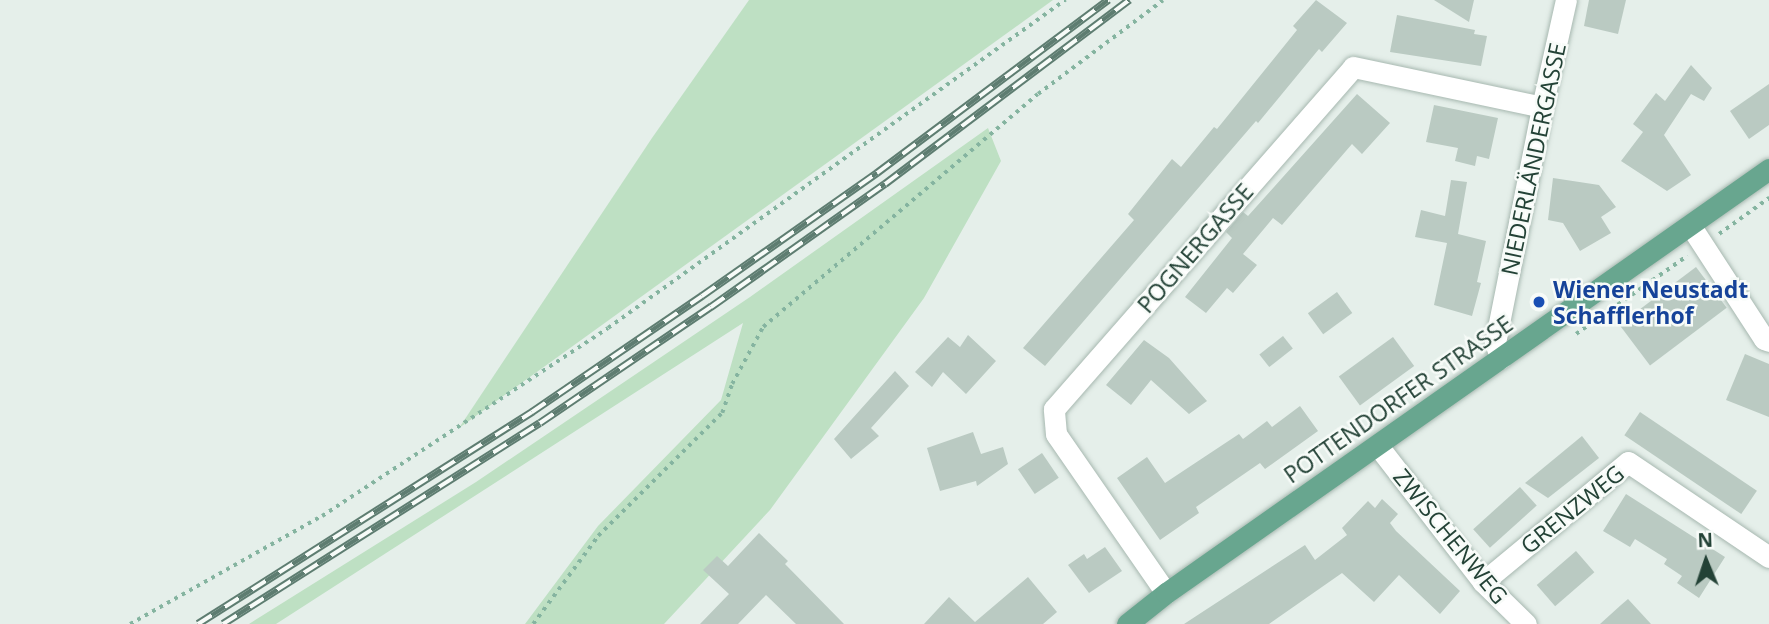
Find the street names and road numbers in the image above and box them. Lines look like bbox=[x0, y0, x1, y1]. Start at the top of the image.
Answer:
street label: NIEDERLÄNDERGASSE bbox=[1495, 40, 1571, 278]
street label: POGNERGASSE bbox=[1131, 178, 1259, 318]
street label: POTTENDORFER STRASSE bbox=[1278, 309, 1518, 489]
street label: GRENZWEG bbox=[1515, 459, 1629, 559]
street label: ZWISCHENWEG bbox=[1388, 463, 1514, 609]

